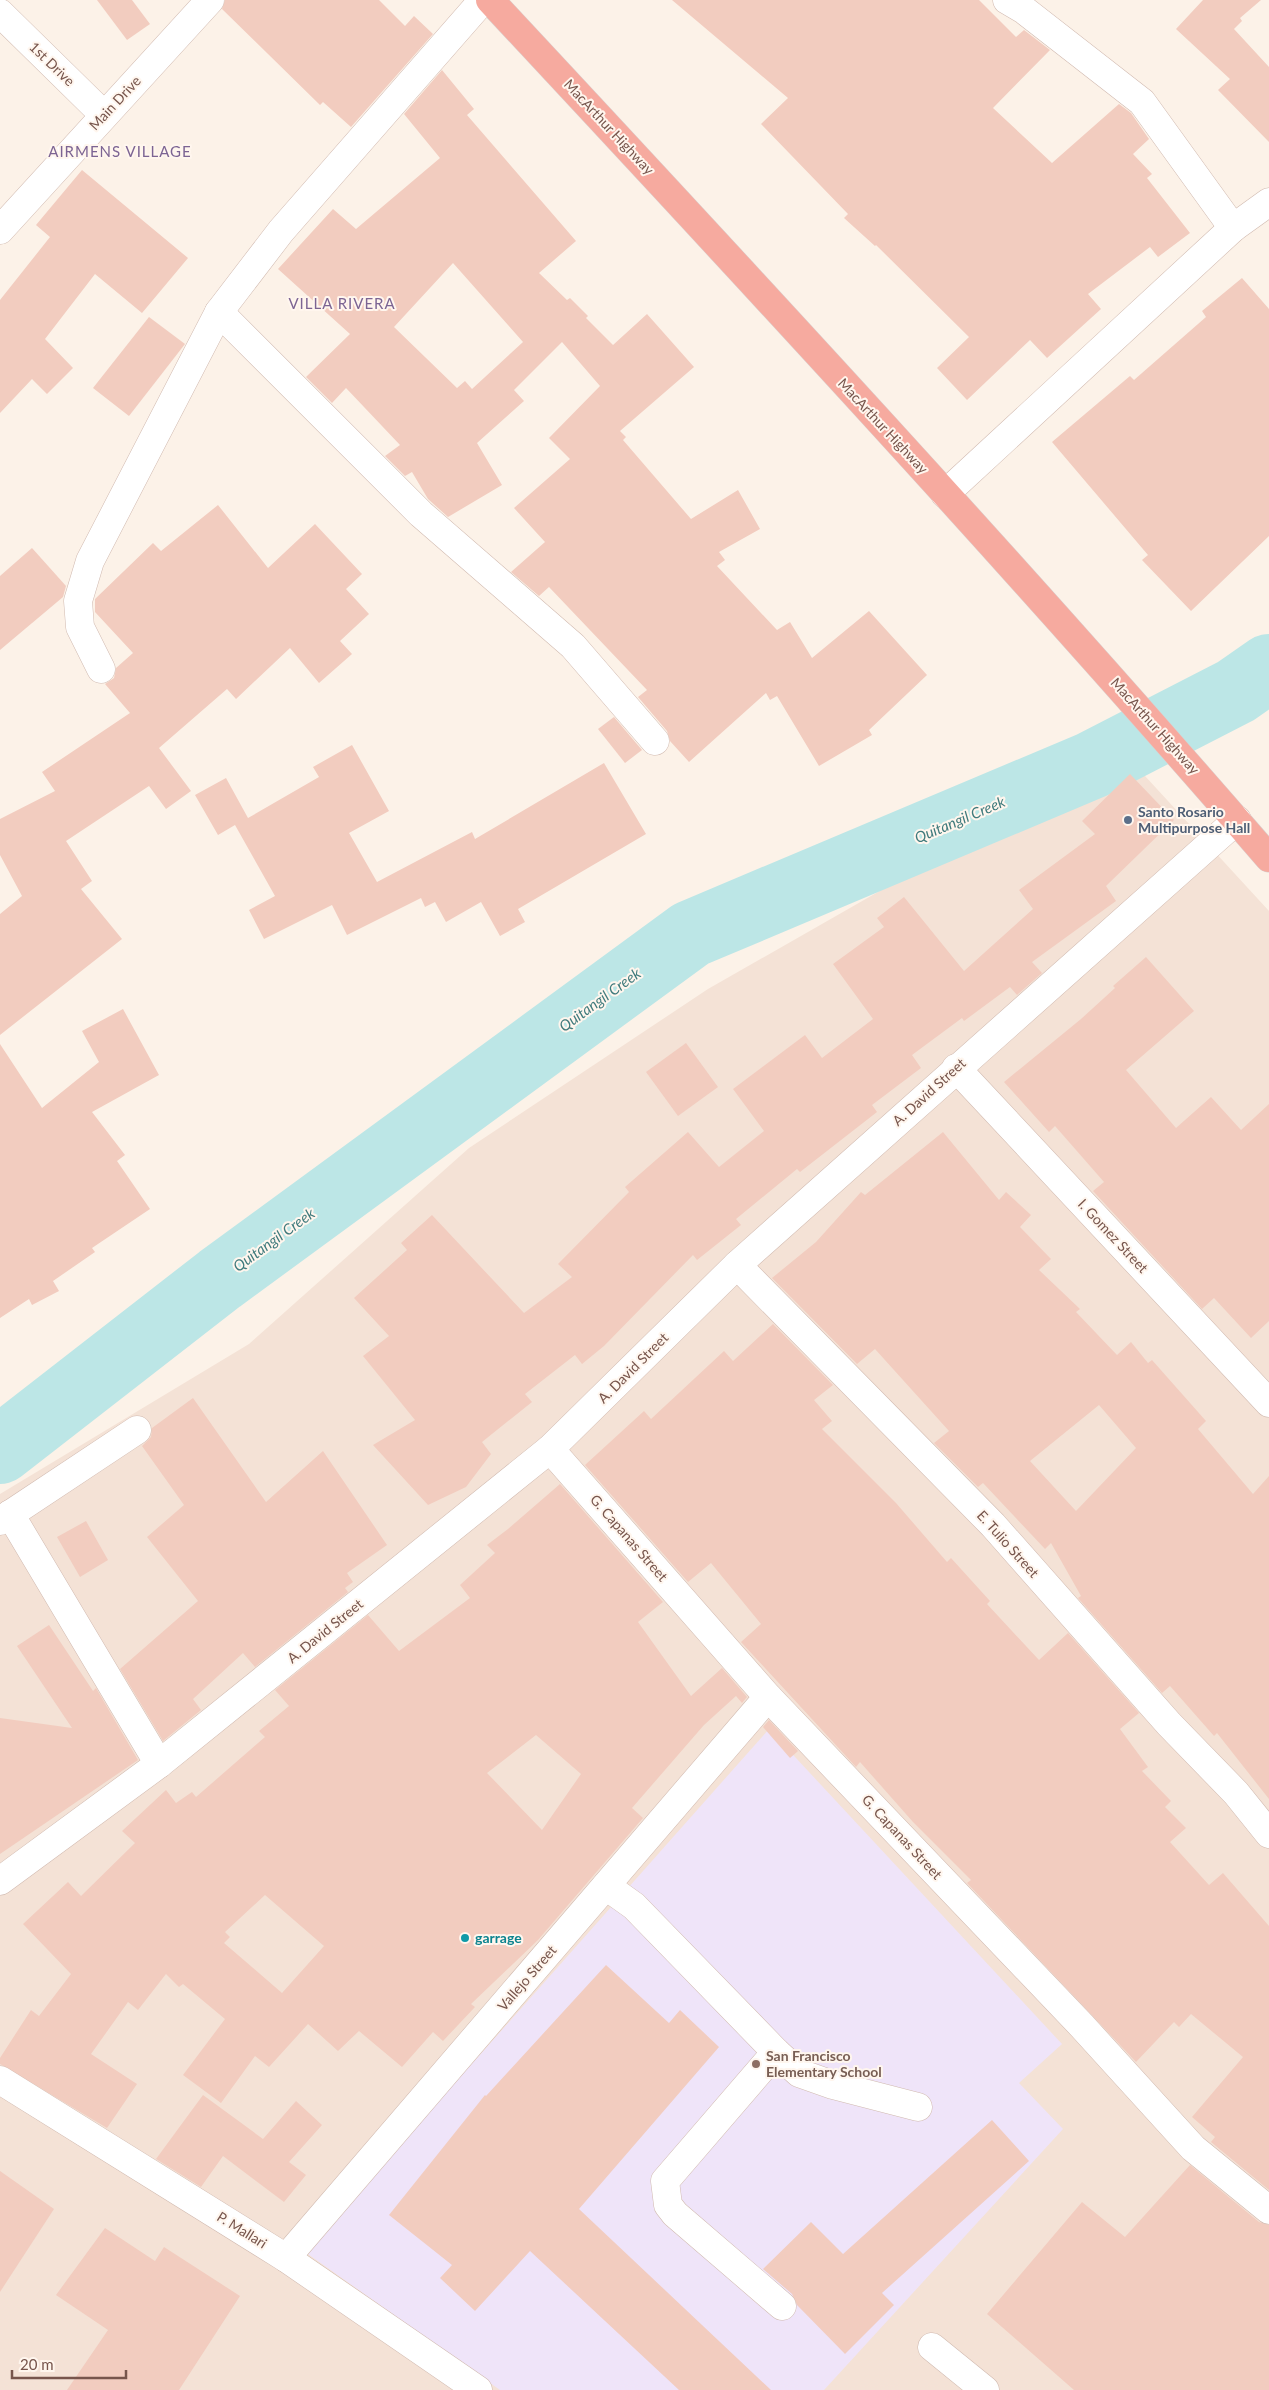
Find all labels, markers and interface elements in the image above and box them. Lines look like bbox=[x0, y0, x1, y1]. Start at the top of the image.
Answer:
street label: 1st Drive bbox=[26, 38, 78, 89]
street label: Main Drive bbox=[85, 72, 144, 133]
street label: MacArthur Highway bbox=[561, 76, 658, 178]
district label: AIRMENS VILLAGE bbox=[48, 142, 192, 160]
district label: VILLA RIVERA bbox=[288, 294, 396, 312]
street label: MacArthur Highway bbox=[835, 375, 932, 477]
street label: MacArthur Highway bbox=[1108, 674, 1204, 778]
water label: Quitangil Creek bbox=[912, 792, 1008, 846]
place label: Santo Rosario Multipurpose Hall bbox=[1138, 803, 1250, 836]
marker: Santo Rosario Multipurpose Hall bbox=[1122, 814, 1134, 826]
water label: Quitangil Creek bbox=[555, 963, 644, 1035]
street label: A. David Street bbox=[889, 1054, 969, 1129]
street label: I. Gomez Street bbox=[1075, 1195, 1152, 1276]
water label: Quitangil Creek bbox=[229, 1203, 318, 1275]
street label: A. David Street bbox=[594, 1329, 671, 1406]
street label: G. Capanas Street bbox=[587, 1491, 672, 1585]
street label: E. Tulio Street bbox=[974, 1507, 1043, 1581]
street label: A. David Street bbox=[283, 1595, 366, 1666]
street label: G. Capanas Street bbox=[859, 1791, 946, 1883]
place label: garrage bbox=[475, 1929, 522, 1946]
marker: garrage bbox=[459, 1932, 471, 1944]
street label: Vallejo Street bbox=[494, 1941, 560, 2014]
place label: San Francisco Elementary School bbox=[766, 2047, 882, 2080]
marker: San Francisco Elementary School bbox=[750, 2058, 762, 2070]
street label: P. Mallari bbox=[214, 2208, 270, 2252]
scale bar bbox=[12, 2348, 126, 2380]
text: 20 m bbox=[20, 2355, 54, 2373]

